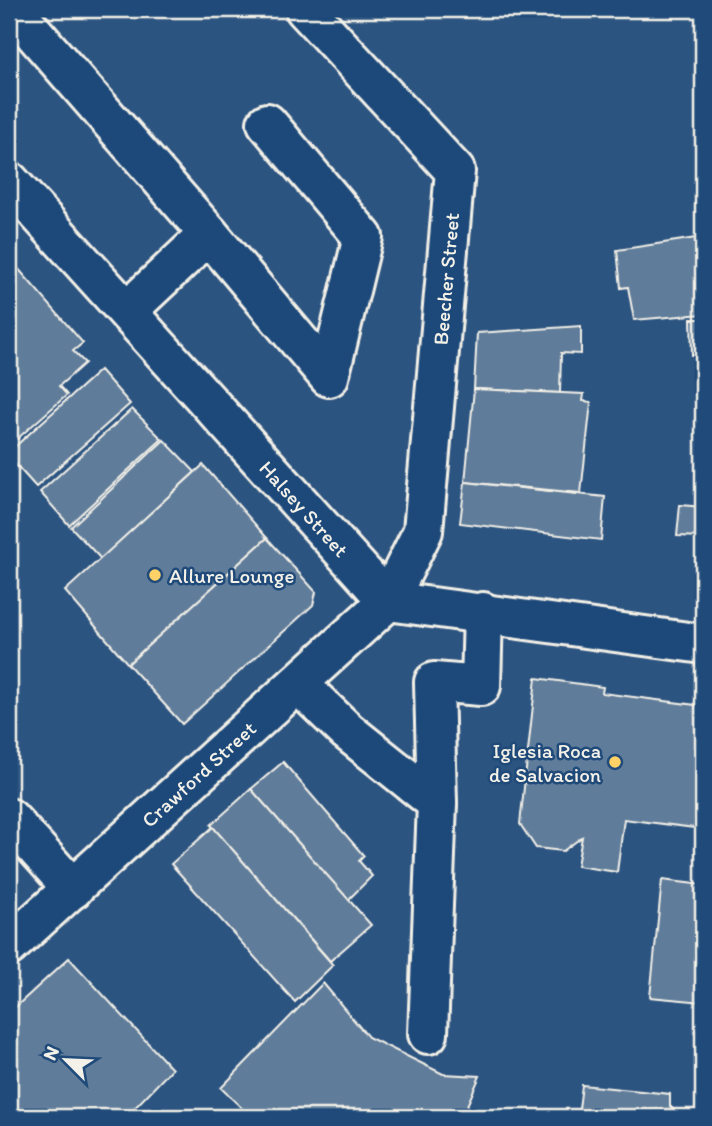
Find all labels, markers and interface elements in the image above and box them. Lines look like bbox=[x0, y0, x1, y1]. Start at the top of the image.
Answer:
street label: Beecher Street bbox=[427, 211, 464, 346]
street label: Halsey Street bbox=[255, 455, 354, 562]
place label: Allure Lounge bbox=[169, 563, 294, 588]
marker: Allure Lounge bbox=[147, 567, 163, 583]
street label: Crawford Street bbox=[136, 715, 261, 832]
place label: Iglesia Roca de Salvacion bbox=[489, 738, 601, 787]
marker: Iglesia Roca de Salvacion bbox=[607, 754, 623, 770]
north arrow bbox=[32, 1024, 102, 1094]
text: N bbox=[38, 1043, 64, 1064]

